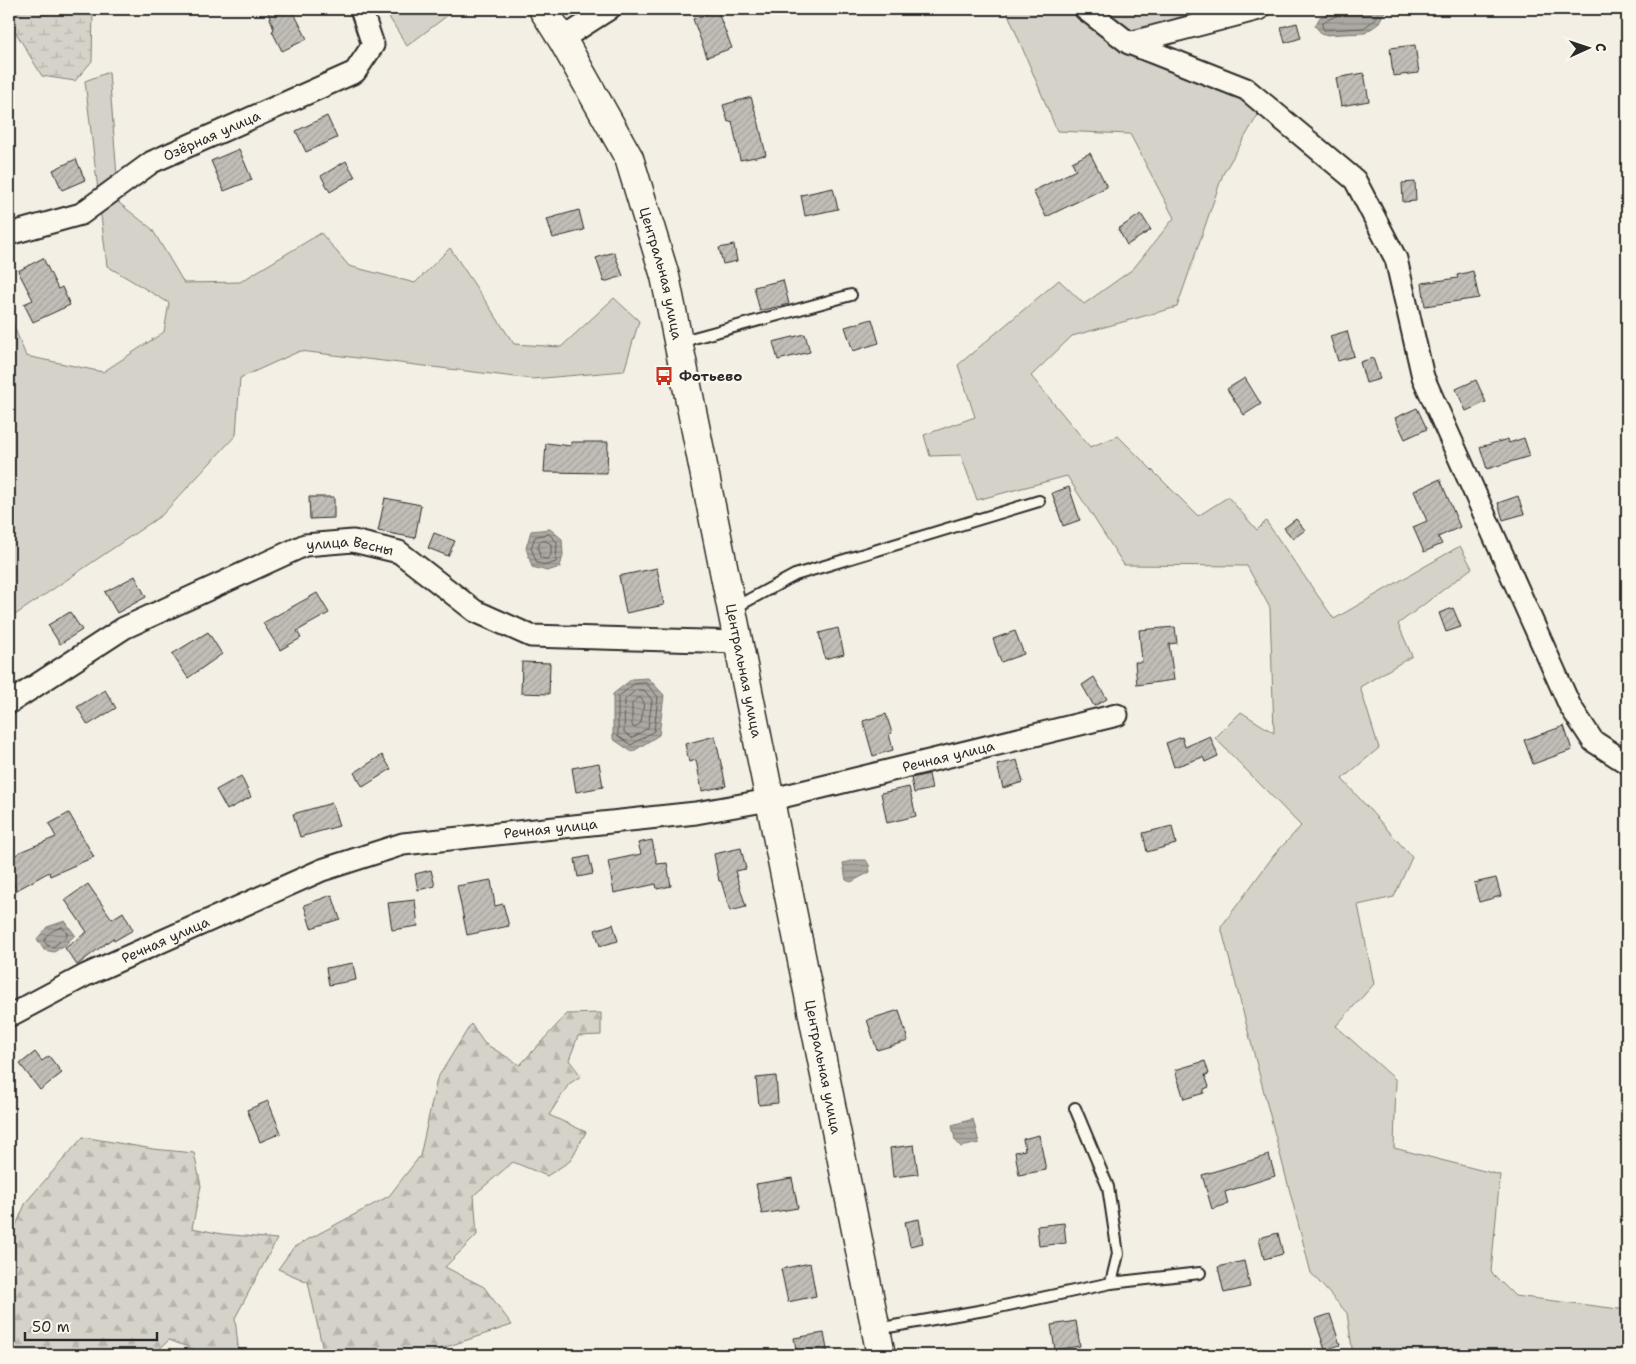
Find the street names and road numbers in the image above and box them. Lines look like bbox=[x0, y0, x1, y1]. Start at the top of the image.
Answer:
street label: Озёрная улица bbox=[160, 106, 263, 165]
street label: Центральная улица bbox=[635, 205, 687, 342]
street label: улица Весны bbox=[306, 532, 395, 559]
street label: Центральная улица bbox=[722, 602, 766, 740]
street label: Речная улица bbox=[900, 736, 997, 776]
street label: Речная улица bbox=[503, 814, 599, 842]
street label: Речная улица bbox=[119, 912, 212, 967]
street label: Центральная улица bbox=[801, 998, 846, 1136]

